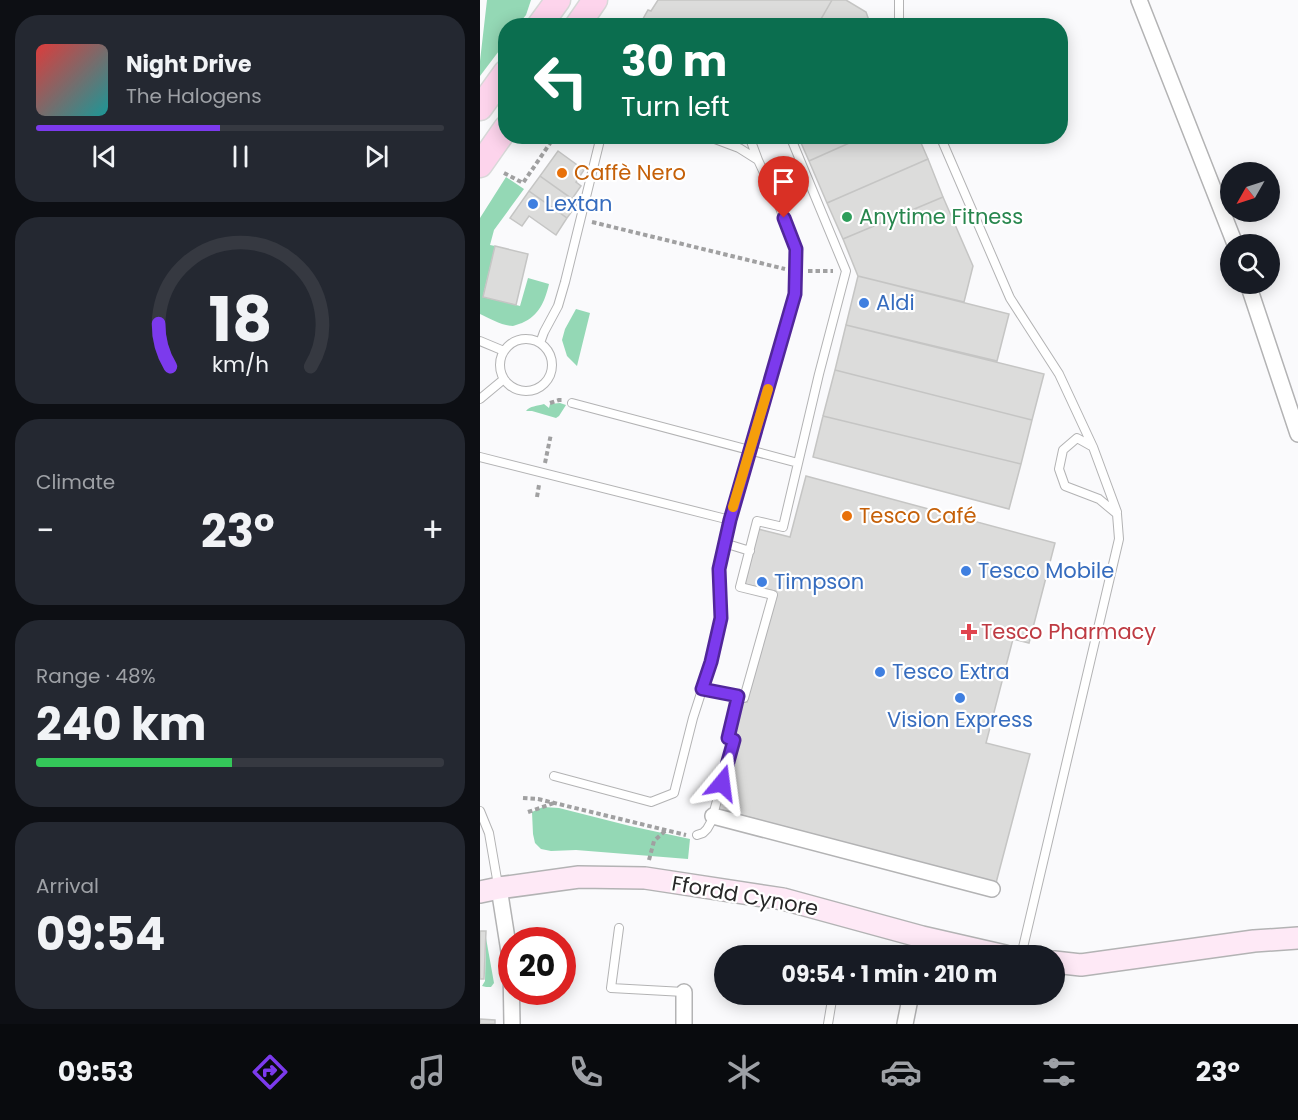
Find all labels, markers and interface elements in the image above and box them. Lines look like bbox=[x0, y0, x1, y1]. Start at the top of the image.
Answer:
text: 30 m bbox=[621, 32, 727, 91]
icon: left bbox=[522, 42, 600, 120]
text: Night Drive bbox=[126, 49, 252, 80]
text: The Halogens bbox=[126, 82, 262, 110]
text: Turn left bbox=[621, 88, 730, 125]
icon: previous bbox=[88, 140, 121, 173]
icon: pause bbox=[224, 140, 257, 173]
icon: next bbox=[360, 140, 393, 173]
pin bbox=[758, 156, 809, 218]
place label: Caffè Nero bbox=[574, 158, 686, 187]
north arrow bbox=[1220, 162, 1280, 222]
map controls bbox=[1220, 162, 1280, 294]
icon: arrive bbox=[767, 165, 800, 198]
marker: Caffè Nero bbox=[555, 166, 569, 180]
place label: Lextan bbox=[545, 189, 612, 218]
marker: Lextan bbox=[526, 197, 540, 211]
place label: Anytime Fitness bbox=[859, 202, 1023, 231]
marker: Anytime Fitness bbox=[840, 210, 854, 224]
button: search bbox=[1220, 234, 1280, 294]
text: 18 bbox=[208, 275, 272, 363]
place label: Aldi bbox=[876, 288, 915, 317]
marker: Aldi bbox=[857, 296, 871, 310]
text: km/h bbox=[211, 350, 269, 381]
text: Climate bbox=[36, 468, 115, 496]
text: 23° bbox=[201, 500, 275, 563]
place label: Tesco Café bbox=[859, 501, 976, 530]
text: − bbox=[36, 507, 54, 554]
text: + bbox=[421, 507, 444, 554]
marker: Tesco Café bbox=[840, 509, 854, 523]
place label: Tesco Mobile bbox=[978, 556, 1114, 585]
marker: Tesco Mobile bbox=[959, 564, 973, 578]
place label: Timpson bbox=[774, 567, 864, 596]
marker: Timpson bbox=[755, 575, 769, 589]
place label: Tesco Pharmacy bbox=[981, 617, 1156, 646]
marker: Tesco Pharmacy bbox=[962, 625, 976, 639]
place label: Tesco Extra bbox=[892, 657, 1010, 686]
text: Range · 48% bbox=[36, 662, 156, 690]
marker: Tesco Extra bbox=[873, 665, 887, 679]
marker: Vision Express bbox=[953, 691, 967, 705]
text: 240 km bbox=[36, 693, 207, 756]
place label: Vision Express bbox=[887, 705, 1033, 734]
position arrow bbox=[690, 751, 754, 815]
street label: Ffordd Cynore bbox=[669, 868, 821, 923]
text: Arrival bbox=[36, 872, 99, 900]
text: 09:54 bbox=[36, 903, 166, 966]
speed limit sign: 20 bbox=[498, 927, 576, 1005]
text: 09:54 · 1 min · 210 m bbox=[782, 959, 997, 990]
icon: directions bbox=[249, 1051, 291, 1093]
icon: music bbox=[407, 1051, 449, 1093]
icon: phone bbox=[565, 1051, 607, 1093]
icon: climate bbox=[723, 1051, 765, 1093]
icon: car bbox=[880, 1051, 922, 1093]
icon: filters bbox=[1038, 1051, 1080, 1093]
text: 09:53 bbox=[58, 1053, 134, 1090]
text: 23° bbox=[1196, 1053, 1240, 1090]

